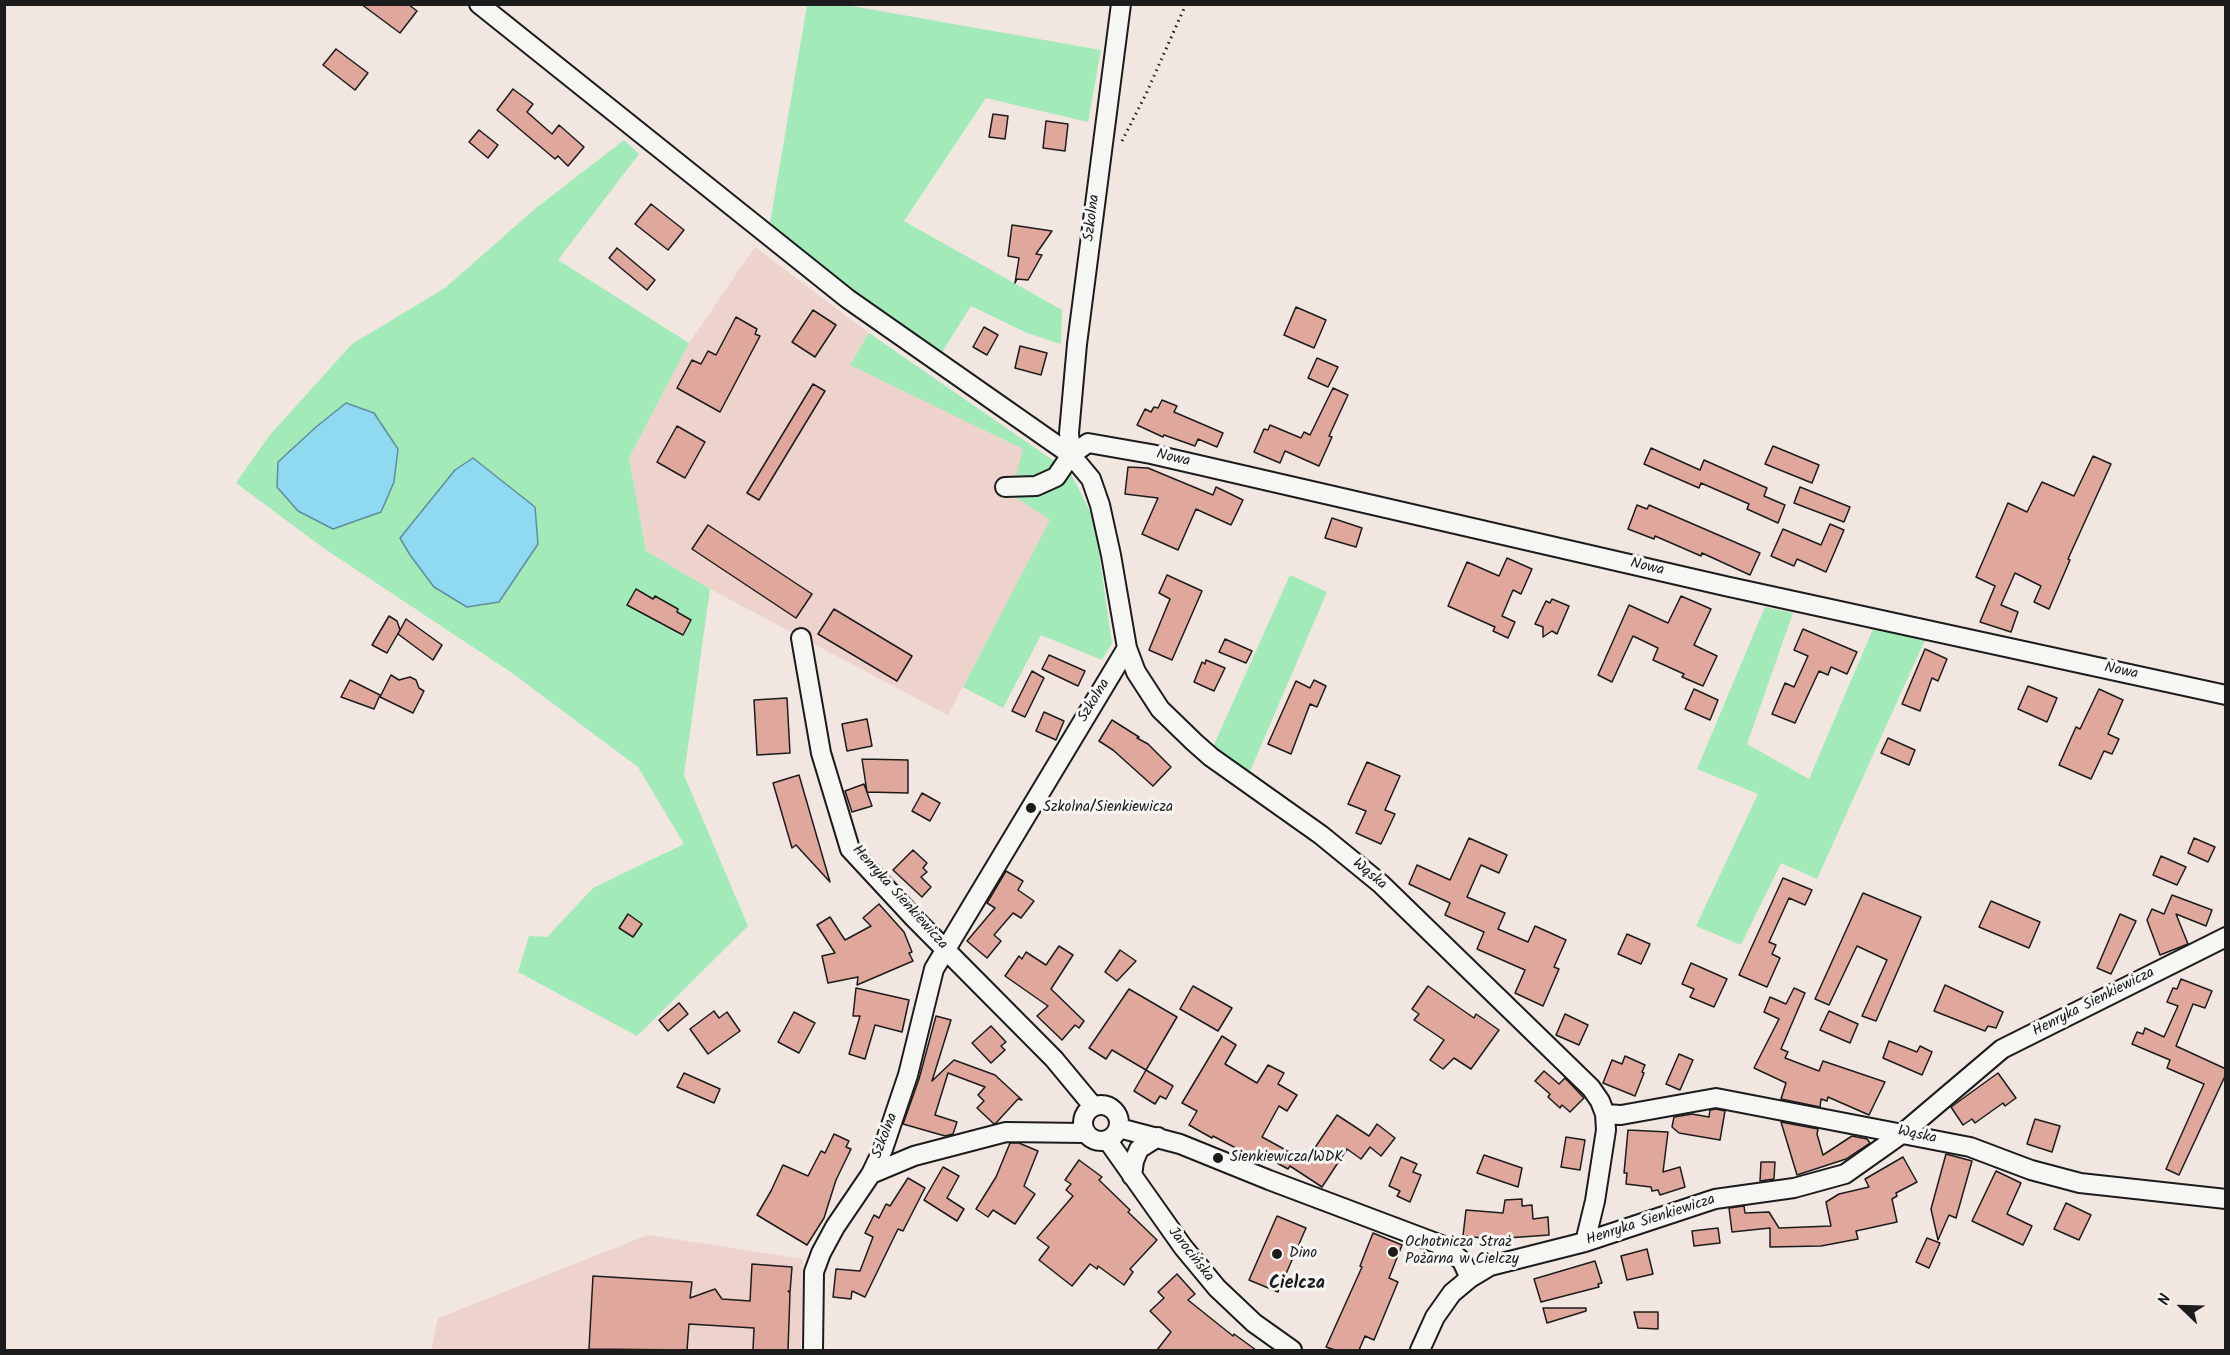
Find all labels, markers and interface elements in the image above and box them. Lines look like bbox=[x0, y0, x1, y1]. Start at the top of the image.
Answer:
street label: Szkolna bbox=[1081, 194, 1105, 242]
street label: Nowa bbox=[1154, 446, 1192, 472]
street label: Nowa bbox=[1628, 555, 1666, 581]
street label: Nowa bbox=[2102, 660, 2140, 684]
street label: Szkolna bbox=[1075, 676, 1115, 726]
place label: Szkolna/Sienkiewicza bbox=[1043, 799, 1173, 817]
marker: Szkolna/Sienkiewicza bbox=[1024, 801, 1038, 815]
street label: Henryka Sienkiewicza bbox=[847, 842, 951, 954]
street label: Wąska bbox=[1348, 855, 1390, 895]
street label: Henryka Sienkiewicza bbox=[2030, 964, 2158, 1042]
street label: Szkolna bbox=[869, 1111, 903, 1161]
street label: Wąska bbox=[1896, 1123, 1938, 1149]
place label: Sienkiewicza/WDK bbox=[1230, 1149, 1343, 1167]
marker: Sienkiewicza/WDK bbox=[1211, 1151, 1225, 1165]
street label: Henryka Sienkiewicza bbox=[1584, 1192, 1718, 1250]
street label: Jarocińska bbox=[1163, 1224, 1217, 1286]
place label: Ochotnicza Straż Pożarna w Cielczy bbox=[1405, 1234, 1519, 1269]
place label: Dino bbox=[1289, 1245, 1317, 1263]
marker: Ochotnicza Straż Pożarna w Cielczy bbox=[1386, 1245, 1400, 1259]
marker: Dino bbox=[1270, 1247, 1284, 1261]
district label: Cielcza bbox=[1269, 1274, 1325, 1296]
north arrow bbox=[2152, 1277, 2212, 1337]
text: N bbox=[2151, 1290, 2178, 1309]

